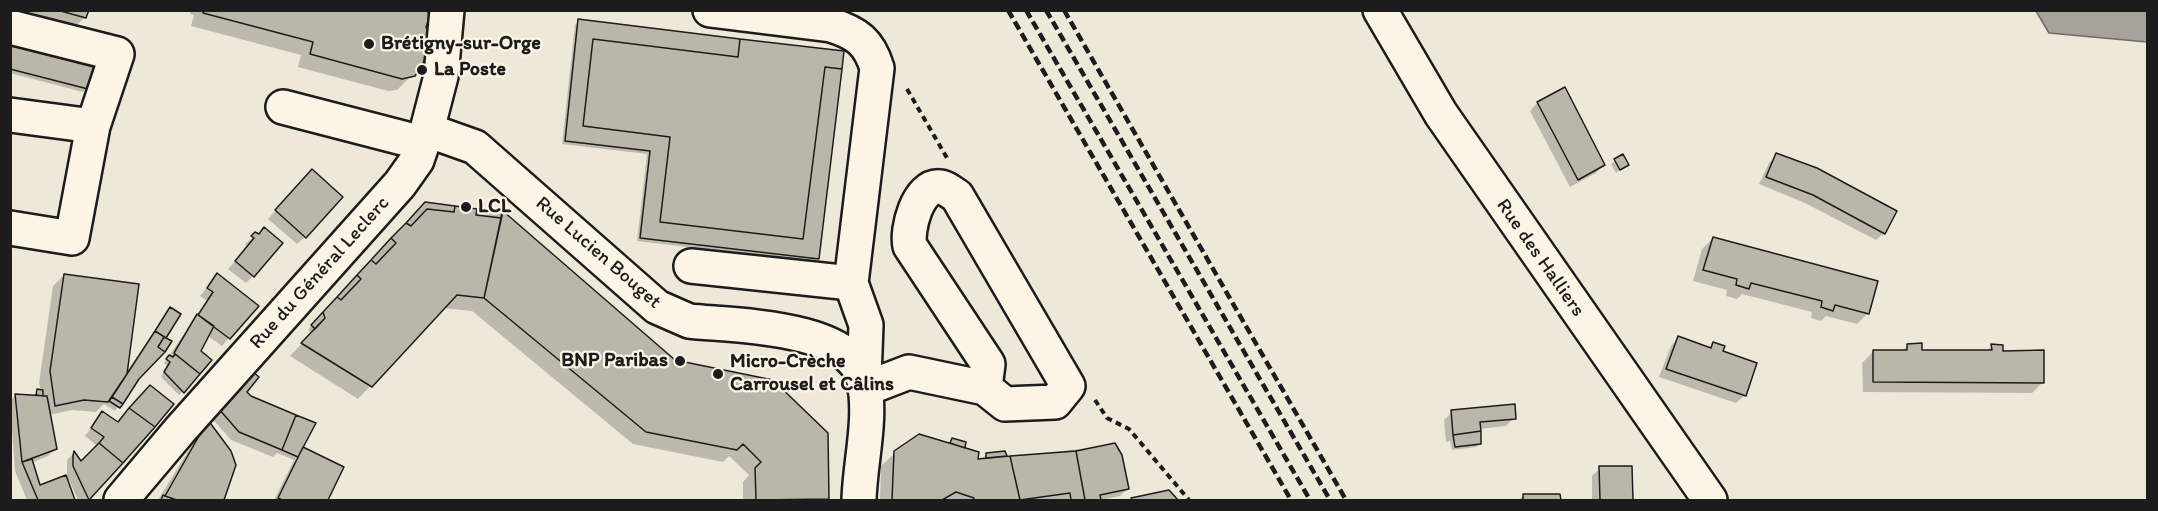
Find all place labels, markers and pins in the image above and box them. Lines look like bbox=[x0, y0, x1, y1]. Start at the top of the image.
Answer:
place label: Brétigny-sur-Orge bbox=[381, 32, 541, 56]
marker: Brétigny-sur-Orge bbox=[362, 37, 376, 51]
place label: La Poste bbox=[434, 58, 506, 82]
marker: La Poste bbox=[415, 63, 429, 77]
place label: LCL bbox=[478, 195, 511, 219]
marker: LCL bbox=[459, 200, 473, 214]
place label: BNP Paribas bbox=[561, 349, 668, 373]
place label: Micro-Crèche Carrousel et Câlins bbox=[730, 350, 894, 397]
marker: BNP Paribas bbox=[673, 354, 687, 368]
marker: Micro-Crèche Carrousel et Câlins bbox=[711, 367, 725, 381]

